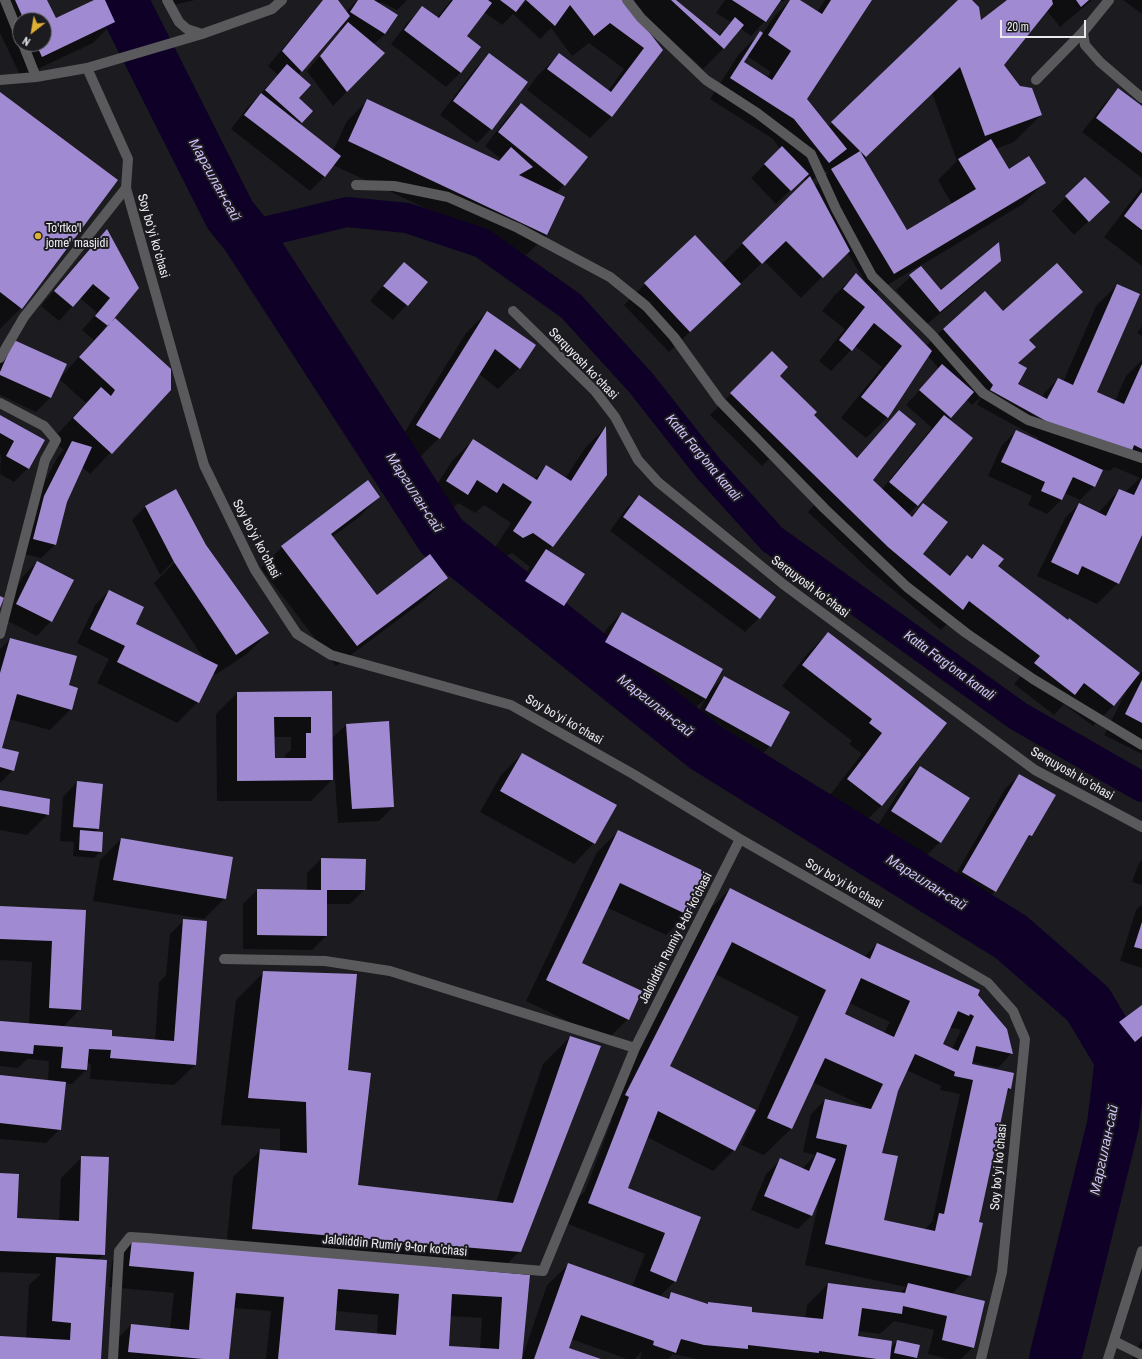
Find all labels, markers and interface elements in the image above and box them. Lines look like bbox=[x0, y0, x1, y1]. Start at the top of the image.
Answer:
north arrow bbox=[12, 12, 52, 52]
scale bar bbox=[1002, 12, 1088, 38]
text: 20 m bbox=[1007, 19, 1029, 35]
text: N bbox=[20, 34, 33, 49]
water label: Маргилан-сай bbox=[184, 136, 244, 224]
street label: Soy boʻyi koʻchasi bbox=[134, 192, 172, 280]
place label: To'rtko'l jome' masjidi bbox=[46, 221, 108, 252]
marker: To'rtko'l jome' masjidi bbox=[33, 231, 43, 241]
street label: Serquyosh koʻchasi bbox=[545, 325, 621, 403]
water label: Katta Farg'ona kanali bbox=[662, 411, 744, 505]
water label: Маргилан-сай bbox=[382, 450, 446, 536]
street label: Soy boʻyi koʻchasi bbox=[229, 497, 283, 581]
street label: Serquyosh koʻchasi bbox=[768, 553, 852, 621]
water label: Katta Farg'ona kanali bbox=[900, 627, 998, 705]
water label: Маргилан-сай bbox=[614, 671, 696, 741]
street label: Soy boʻyi koʻchasi bbox=[522, 692, 606, 748]
street label: Serquyosh koʻchasi bbox=[1028, 744, 1116, 804]
water label: Маргилан-сай bbox=[883, 852, 969, 914]
street label: Soy boʻyi koʻchasi bbox=[802, 856, 886, 912]
street label: Jaloliddin Rumiy 9-tor koʼchasi bbox=[636, 870, 716, 1006]
water label: Маргилан-сай bbox=[1087, 1103, 1123, 1197]
street label: Soy boʻyi koʻchasi bbox=[987, 1123, 1011, 1211]
street label: Jaloliddin Rumiy 9-tor koʼchasi bbox=[322, 1232, 468, 1260]

